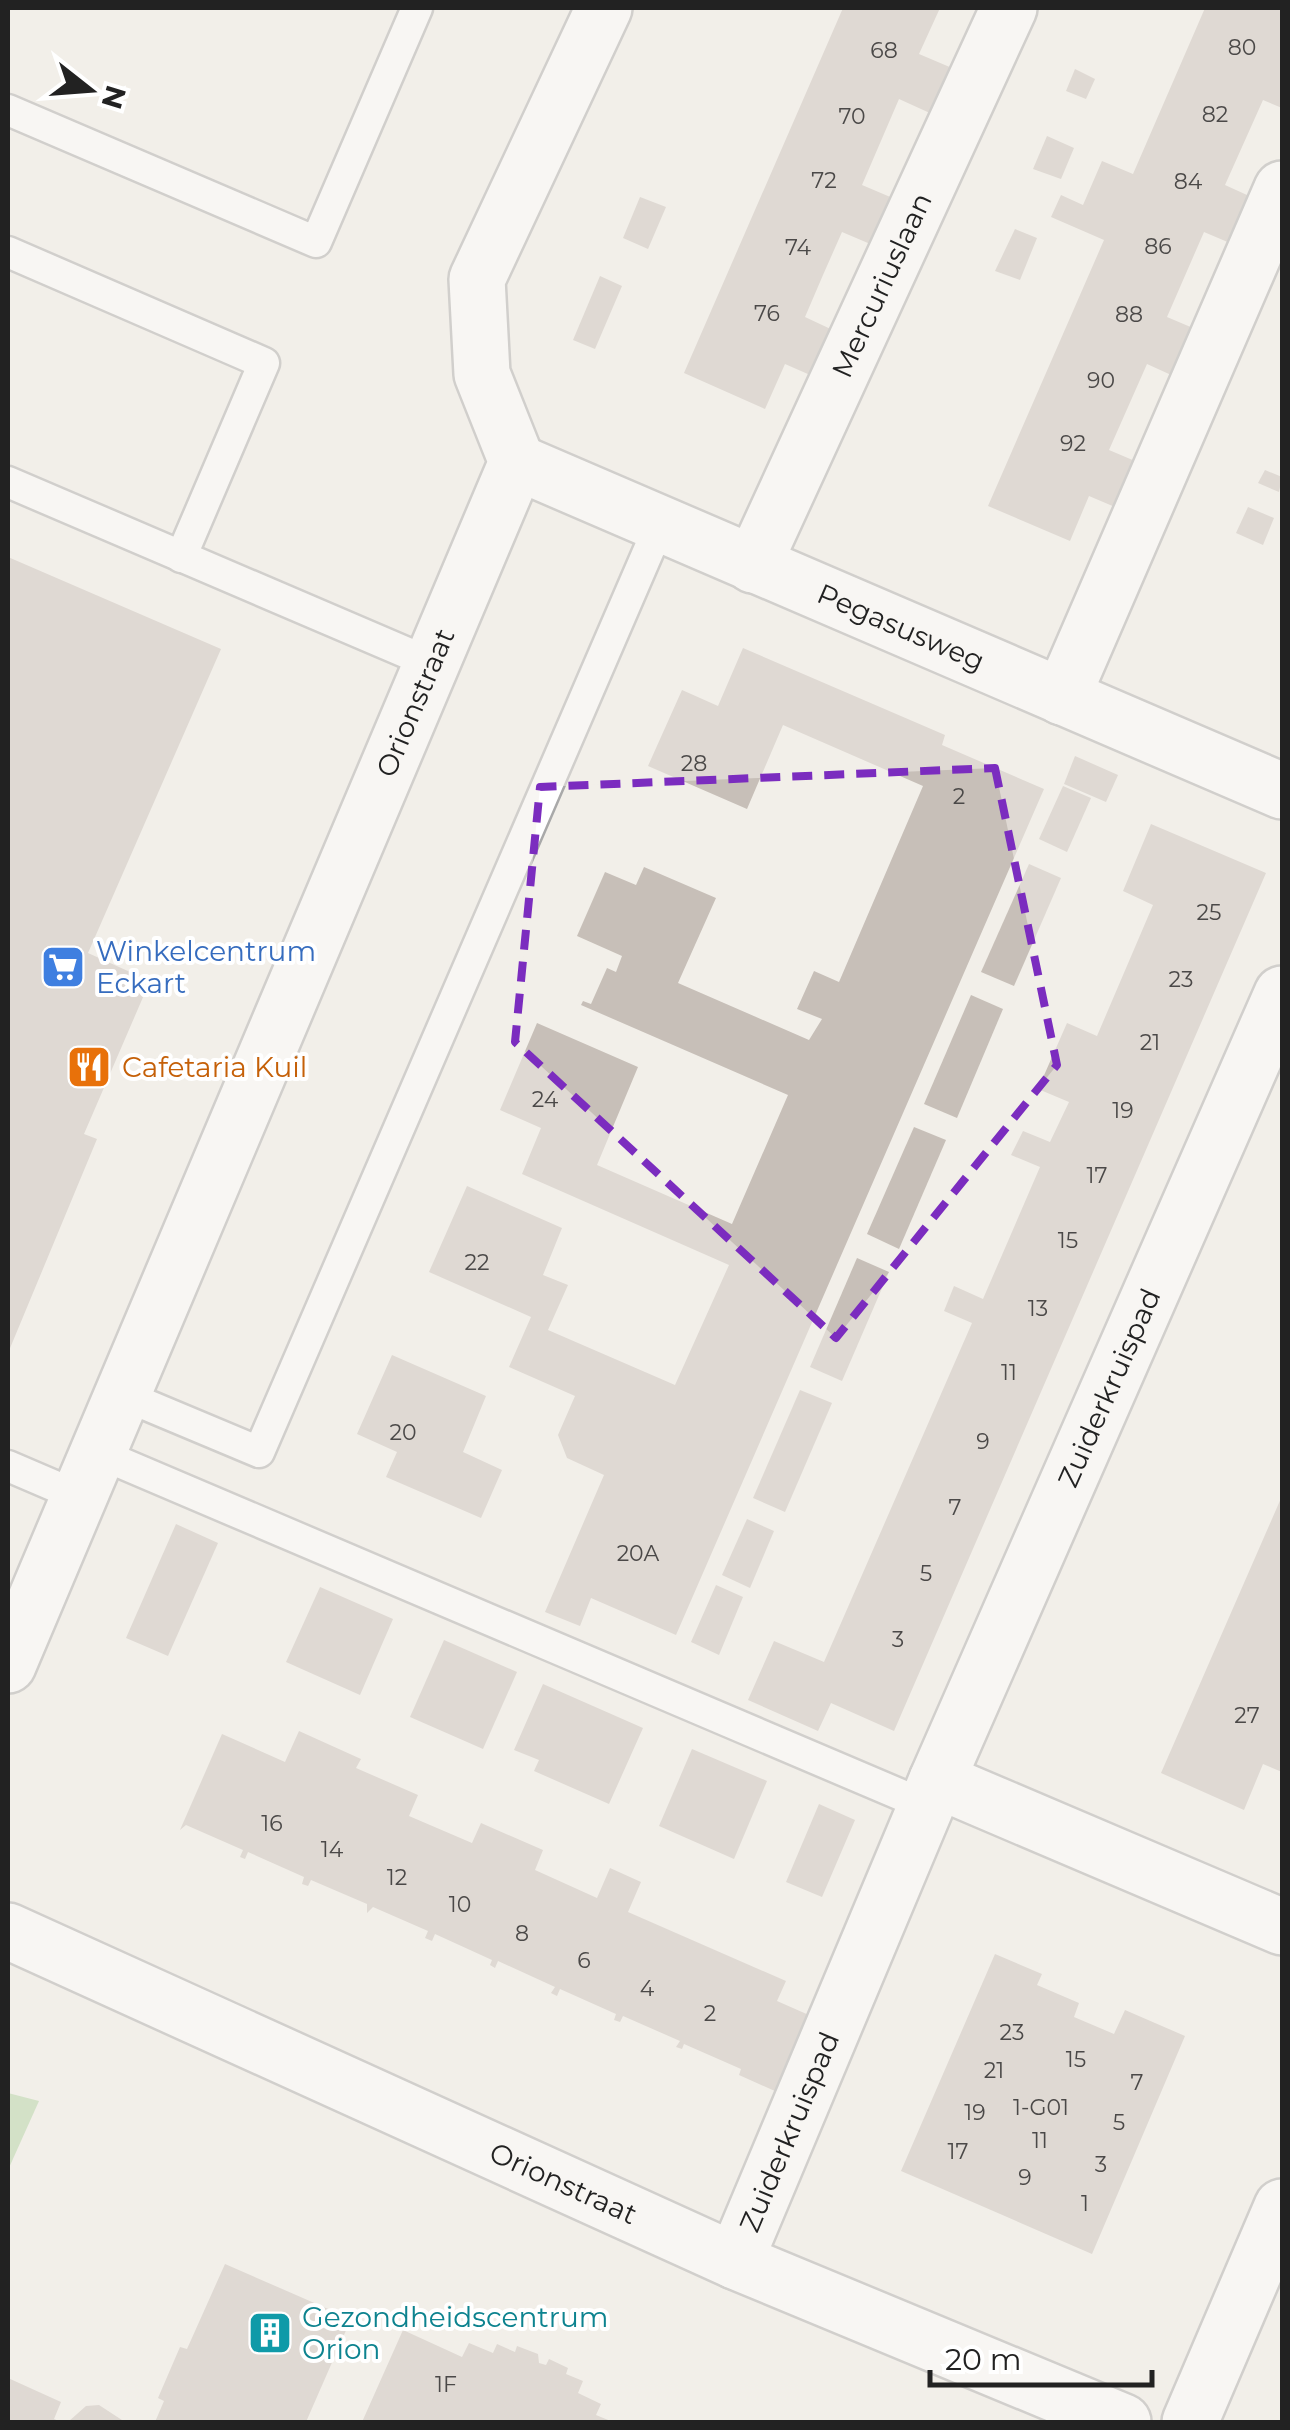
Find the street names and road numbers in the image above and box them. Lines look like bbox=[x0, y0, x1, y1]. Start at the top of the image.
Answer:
street label: Mercuriuslaan bbox=[824, 187, 939, 383]
street label: Pegasusweg bbox=[812, 576, 990, 678]
street label: Orionstraat bbox=[369, 623, 462, 782]
street label: Zuiderkruispad bbox=[1051, 1283, 1168, 1492]
street label: Zuiderkruispad bbox=[732, 2027, 846, 2237]
street label: Orionstraat bbox=[484, 2135, 642, 2231]

